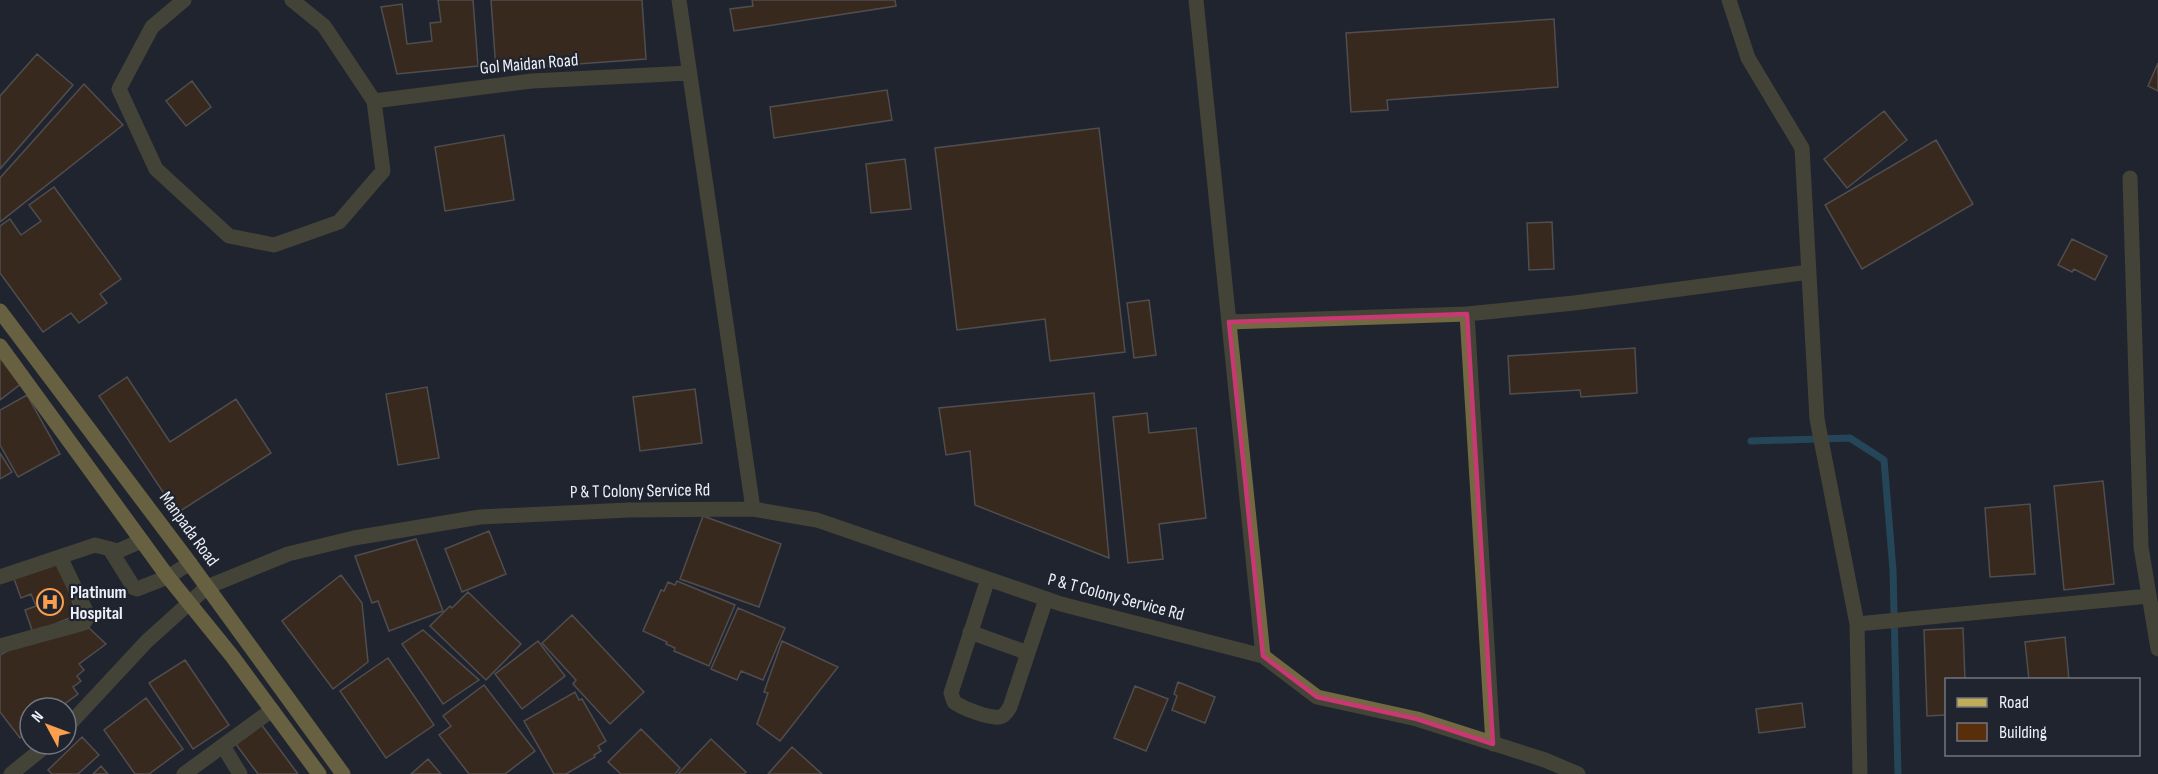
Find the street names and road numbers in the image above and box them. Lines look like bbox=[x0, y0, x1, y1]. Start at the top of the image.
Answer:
street label: Gol Maidan Road bbox=[479, 49, 579, 79]
street label: P & T Colony Service Rd bbox=[570, 479, 710, 503]
street label: Manpada Road bbox=[155, 488, 223, 570]
street label: P & T Colony Service Rd bbox=[1046, 569, 1186, 625]

